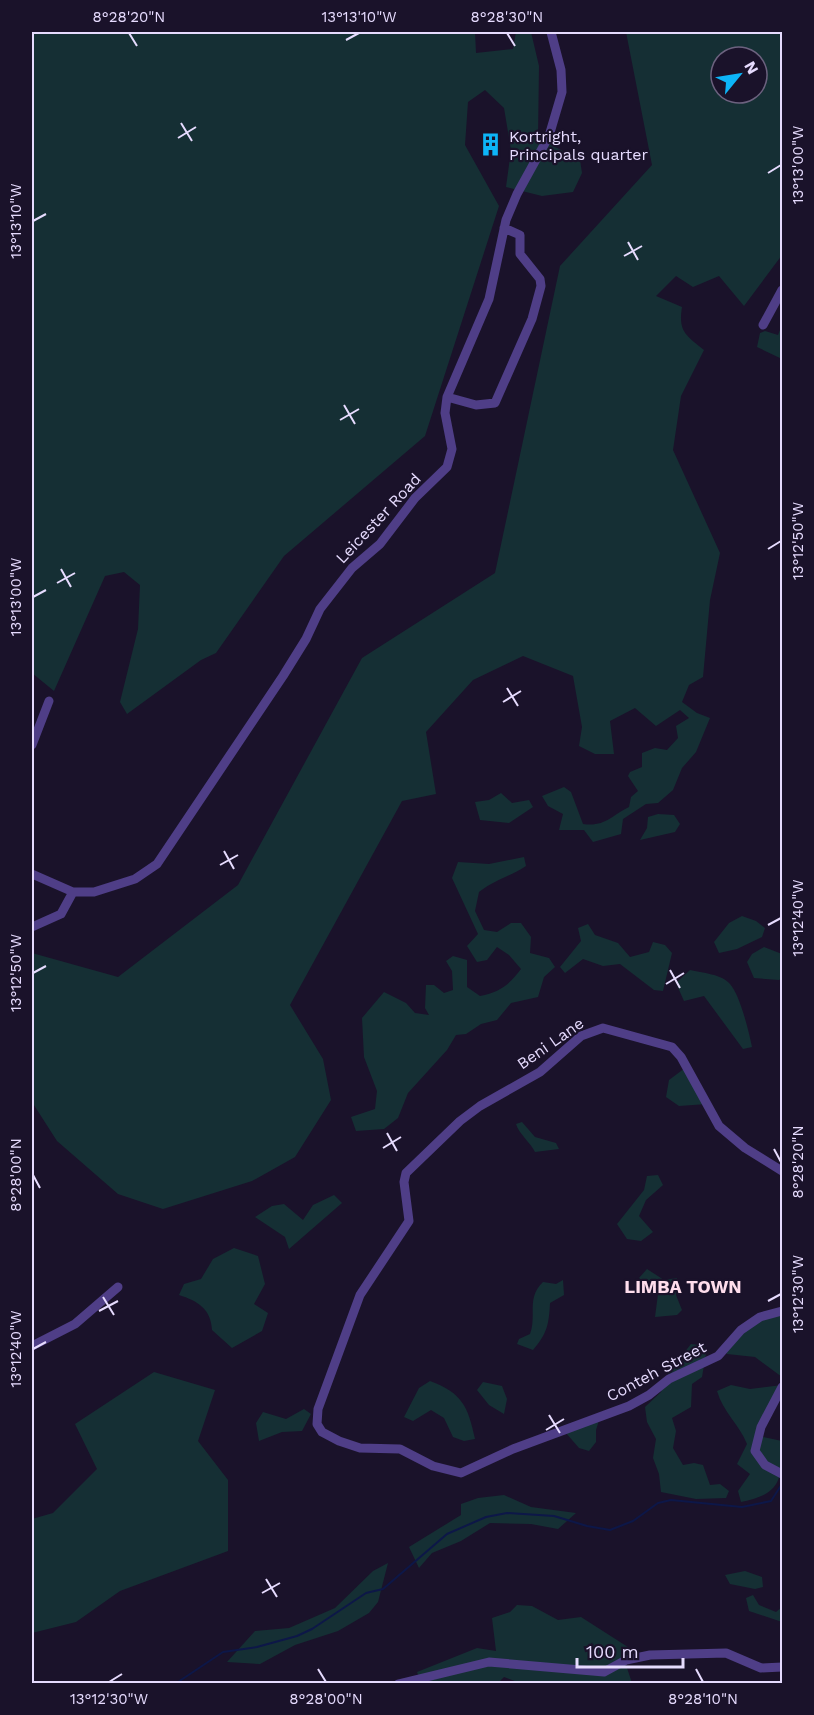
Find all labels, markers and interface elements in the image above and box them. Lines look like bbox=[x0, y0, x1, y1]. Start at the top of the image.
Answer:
text: 8°28'20"N bbox=[93, 8, 165, 26]
text: 13°13'10"W bbox=[321, 8, 397, 26]
text: 8°28'30"N bbox=[471, 8, 543, 26]
north arrow bbox=[709, 45, 769, 105]
text: N bbox=[740, 58, 763, 78]
text: 13°13'00"W bbox=[789, 126, 807, 204]
place label: Kortright, Principals quarter bbox=[509, 127, 648, 164]
building icon: Kortright, Principals quarter bbox=[478, 132, 504, 158]
text: 13°13'10"W bbox=[7, 183, 25, 259]
street label: Leicester Road bbox=[332, 469, 425, 567]
text: 13°12'50"W bbox=[789, 502, 807, 580]
text: 13°13'00"W bbox=[7, 558, 25, 636]
text: 13°12'40"W bbox=[789, 879, 807, 957]
text: 13°12'50"W bbox=[7, 934, 25, 1012]
street label: Beni Lane bbox=[513, 1014, 587, 1073]
text: 8°28'20"N bbox=[789, 1126, 807, 1198]
text: 8°28'00"N bbox=[7, 1138, 25, 1212]
text: 13°12'30"W bbox=[789, 1255, 807, 1333]
district label: LIMBA TOWN bbox=[624, 1276, 742, 1297]
text: 13°12'40"W bbox=[7, 1310, 25, 1388]
street label: Conteh Street bbox=[603, 1337, 709, 1406]
scale bar bbox=[577, 1631, 684, 1669]
text: 100 m bbox=[586, 1641, 639, 1662]
text: 13°12'30"W bbox=[70, 1690, 148, 1708]
text: 8°28'00"N bbox=[289, 1690, 363, 1708]
text: 8°28'10"N bbox=[668, 1690, 738, 1708]

